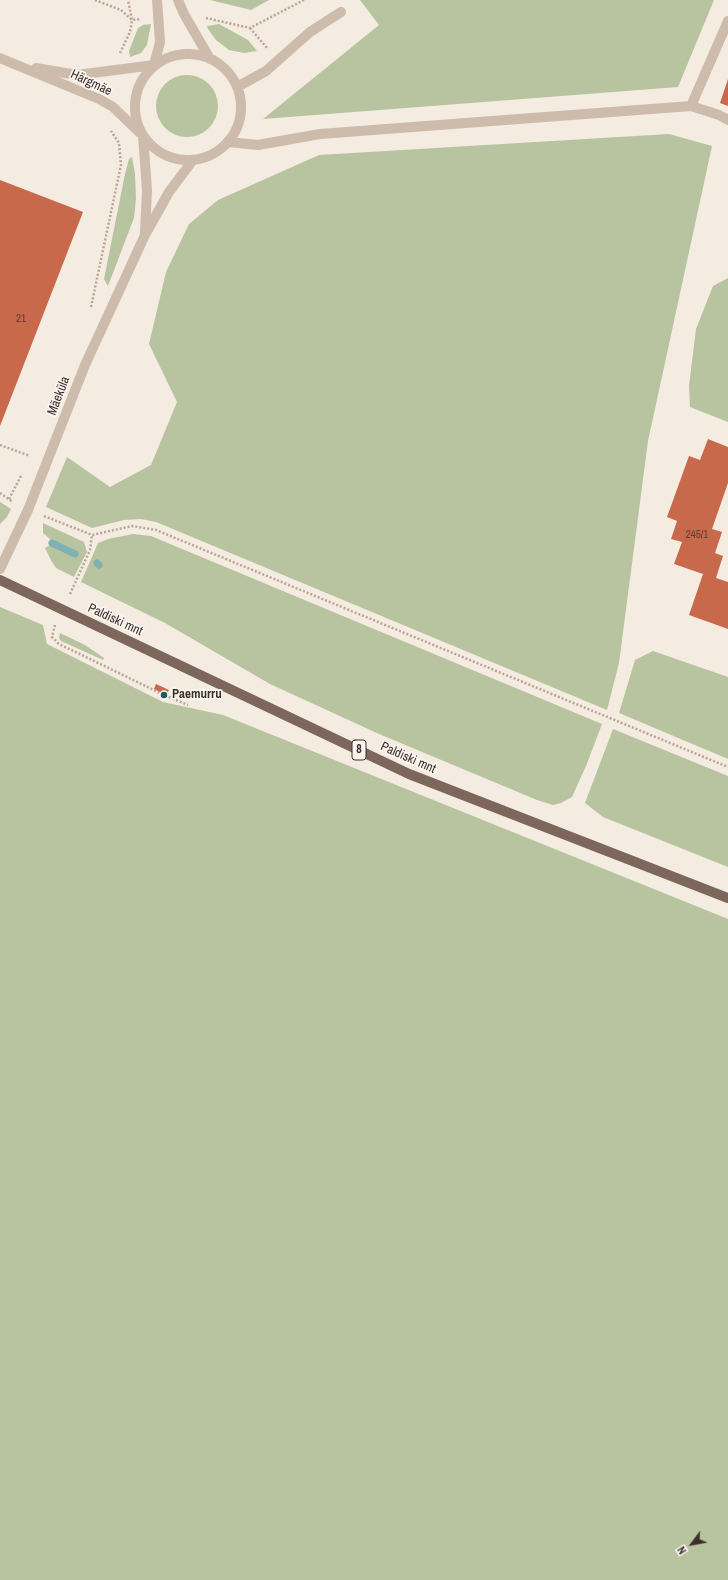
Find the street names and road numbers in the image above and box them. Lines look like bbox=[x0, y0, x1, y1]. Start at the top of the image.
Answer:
street label: Härgmäe bbox=[68, 67, 114, 99]
street label: Mäeküla bbox=[44, 374, 74, 418]
street label: Paldiski mnt bbox=[85, 601, 145, 639]
street label: Paldiski mnt bbox=[378, 739, 438, 777]
road number: 8 bbox=[352, 740, 366, 760]

